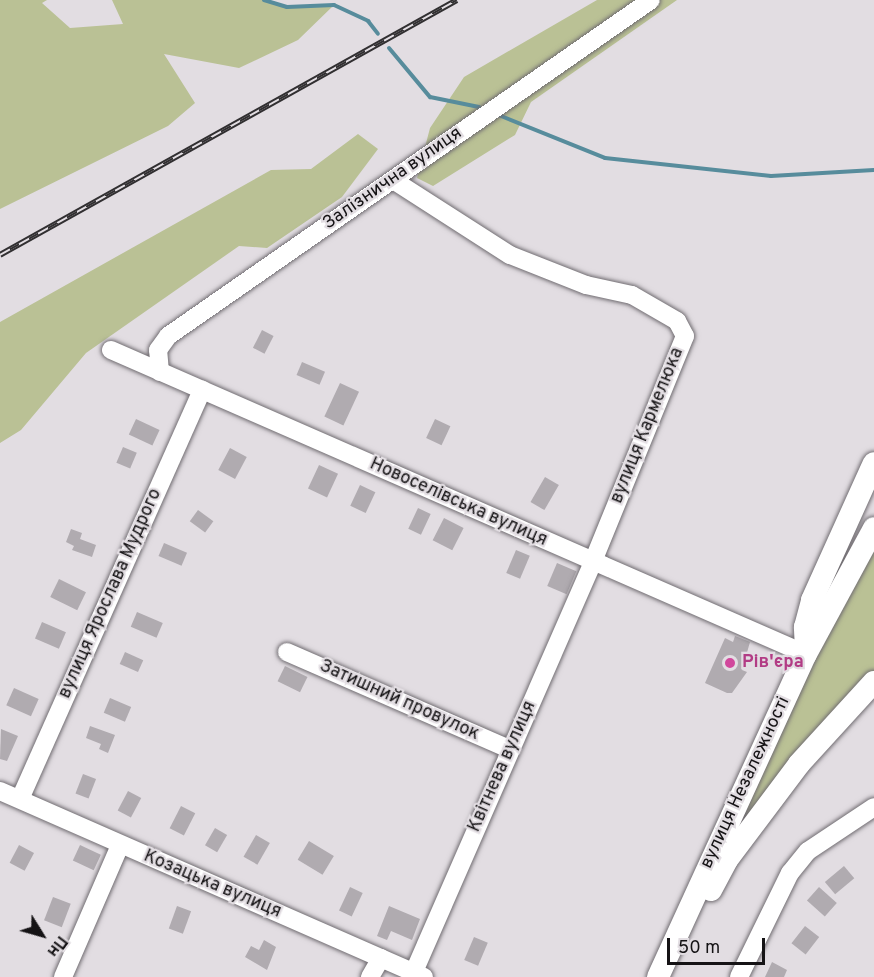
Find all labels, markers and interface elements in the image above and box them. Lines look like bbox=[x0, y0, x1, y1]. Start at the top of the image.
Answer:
street label: Залізнична вулиця bbox=[319, 123, 467, 235]
street label: вулиця Кармелюка bbox=[607, 345, 689, 507]
street label: Новоселівська вулиця bbox=[366, 454, 550, 552]
street label: вулиця Ярослава Мудрого bbox=[55, 486, 167, 702]
place label: Рів'єра bbox=[742, 652, 804, 674]
street label: Затишний провулок bbox=[316, 656, 482, 746]
marker: Рів'єра bbox=[723, 656, 737, 670]
street label: вулиця Незалежності bbox=[697, 694, 795, 872]
street label: Квітнева вулиця bbox=[464, 698, 542, 836]
street label: Козацька вулиця bbox=[140, 846, 284, 924]
north arrow bbox=[12, 905, 72, 965]
scale bar bbox=[670, 926, 768, 964]
text: Пн bbox=[42, 931, 71, 960]
text: 50 m bbox=[678, 937, 720, 960]

